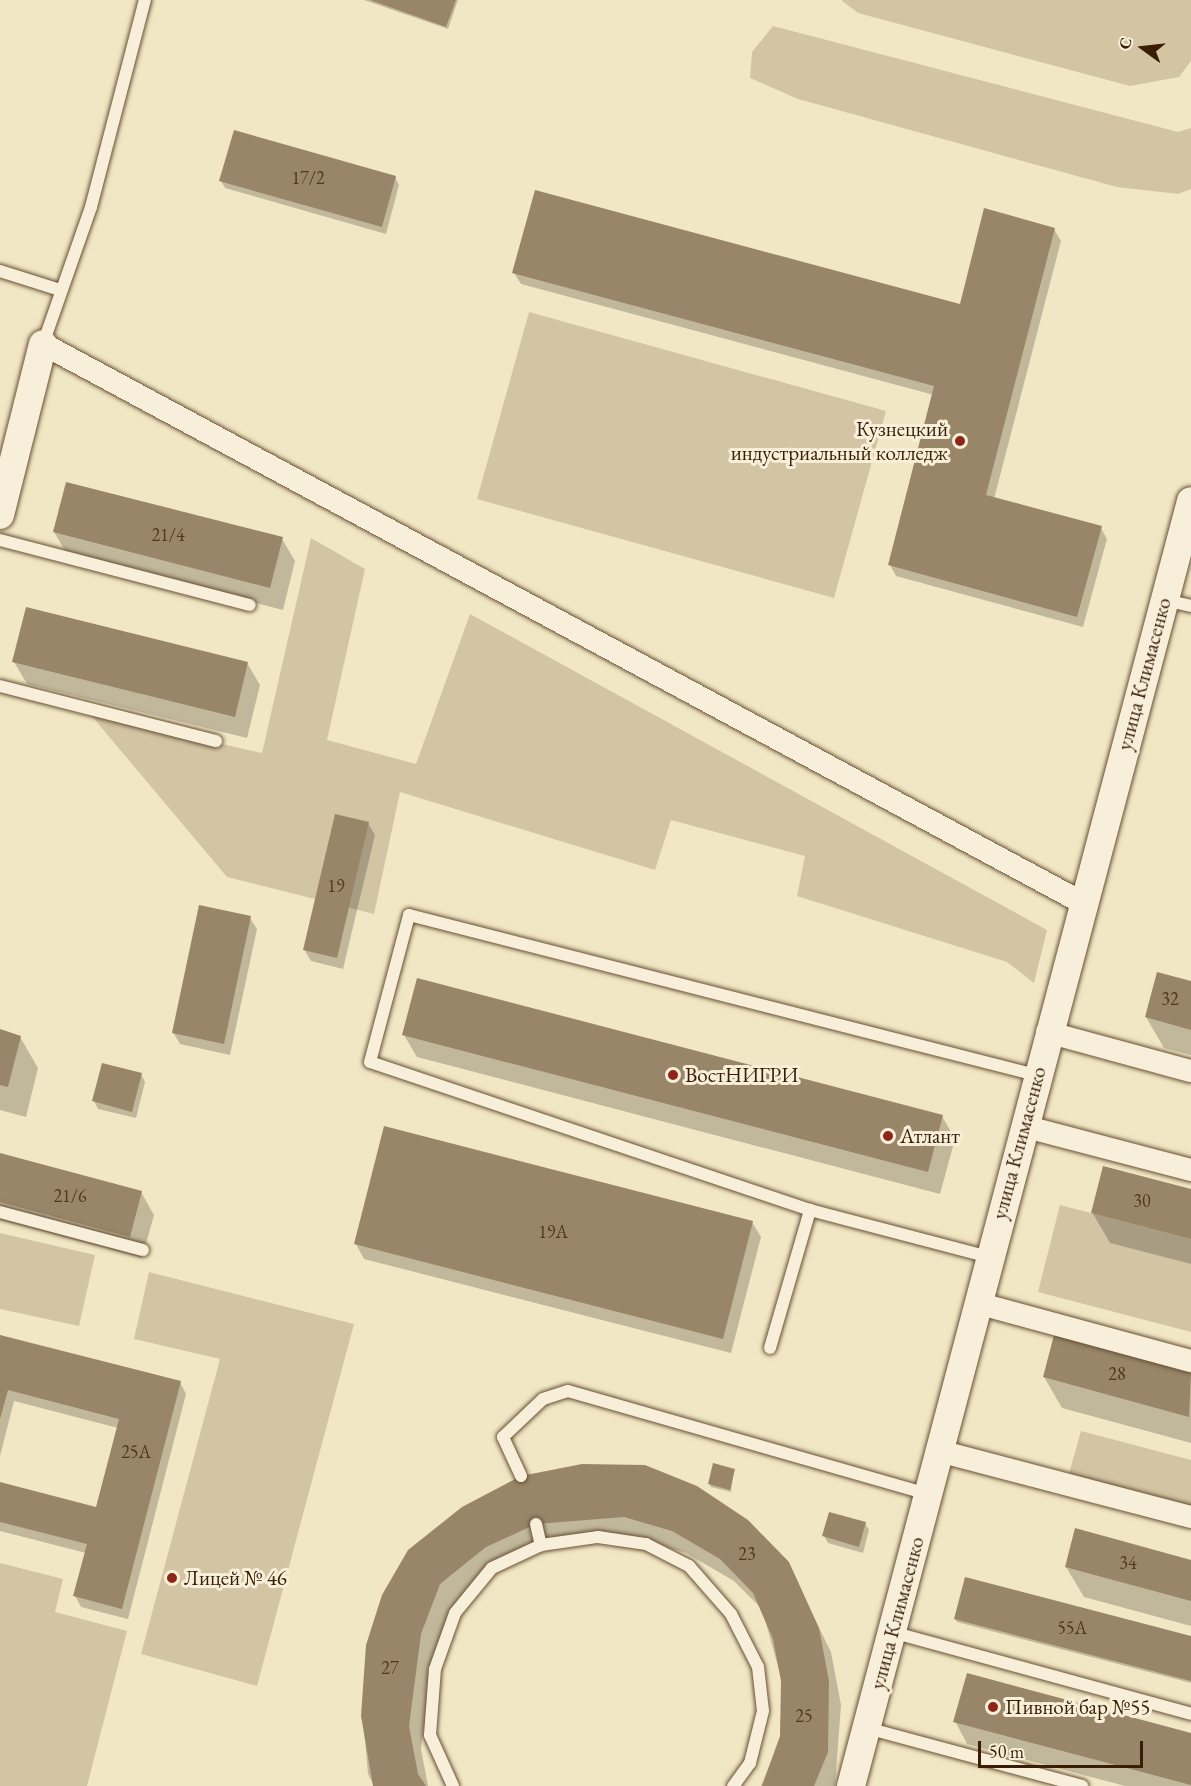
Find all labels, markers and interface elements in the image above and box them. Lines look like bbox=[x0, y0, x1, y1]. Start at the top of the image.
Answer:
north arrow bbox=[1113, 18, 1173, 78]
text: С bbox=[1114, 35, 1137, 51]
house number: 17/2 bbox=[291, 167, 325, 189]
place label: Кузнецкий индустриальный колледж bbox=[731, 416, 948, 466]
marker: Кузнецкий индустриальный колледж bbox=[953, 434, 967, 448]
house number: 21/4 bbox=[151, 524, 185, 546]
street label: улица Климасенко bbox=[1112, 595, 1176, 753]
house number: 19 bbox=[327, 875, 345, 897]
house number: 32 bbox=[1161, 988, 1179, 1010]
place label: ВостНИГРИ bbox=[685, 1062, 798, 1088]
street label: улица Климасенко bbox=[987, 1064, 1051, 1222]
marker: ВостНИГРИ bbox=[666, 1068, 680, 1082]
place label: Атлант bbox=[900, 1123, 960, 1149]
marker: Атлант bbox=[881, 1129, 895, 1143]
house number: 21/6 bbox=[53, 1185, 87, 1207]
house number: 30 bbox=[1133, 1190, 1151, 1212]
house number: 19А bbox=[538, 1221, 568, 1243]
house number: 28 bbox=[1108, 1363, 1126, 1385]
house number: 25А bbox=[121, 1441, 151, 1463]
street label: улица Климасенко bbox=[865, 1534, 929, 1692]
house number: 23 bbox=[738, 1543, 756, 1565]
house number: 34 bbox=[1119, 1552, 1137, 1574]
place label: Лицей № 46 bbox=[184, 1565, 287, 1591]
marker: Лицей № 46 bbox=[165, 1571, 179, 1585]
house number: 55А bbox=[1057, 1617, 1087, 1639]
house number: 27 bbox=[381, 1657, 399, 1679]
place label: Пивной бар №55 bbox=[1005, 1694, 1150, 1720]
marker: Пивной бар №55 bbox=[986, 1700, 1000, 1714]
house number: 25 bbox=[795, 1705, 813, 1727]
scale bar bbox=[981, 1729, 1146, 1767]
text: 50 m bbox=[989, 1740, 1024, 1763]

